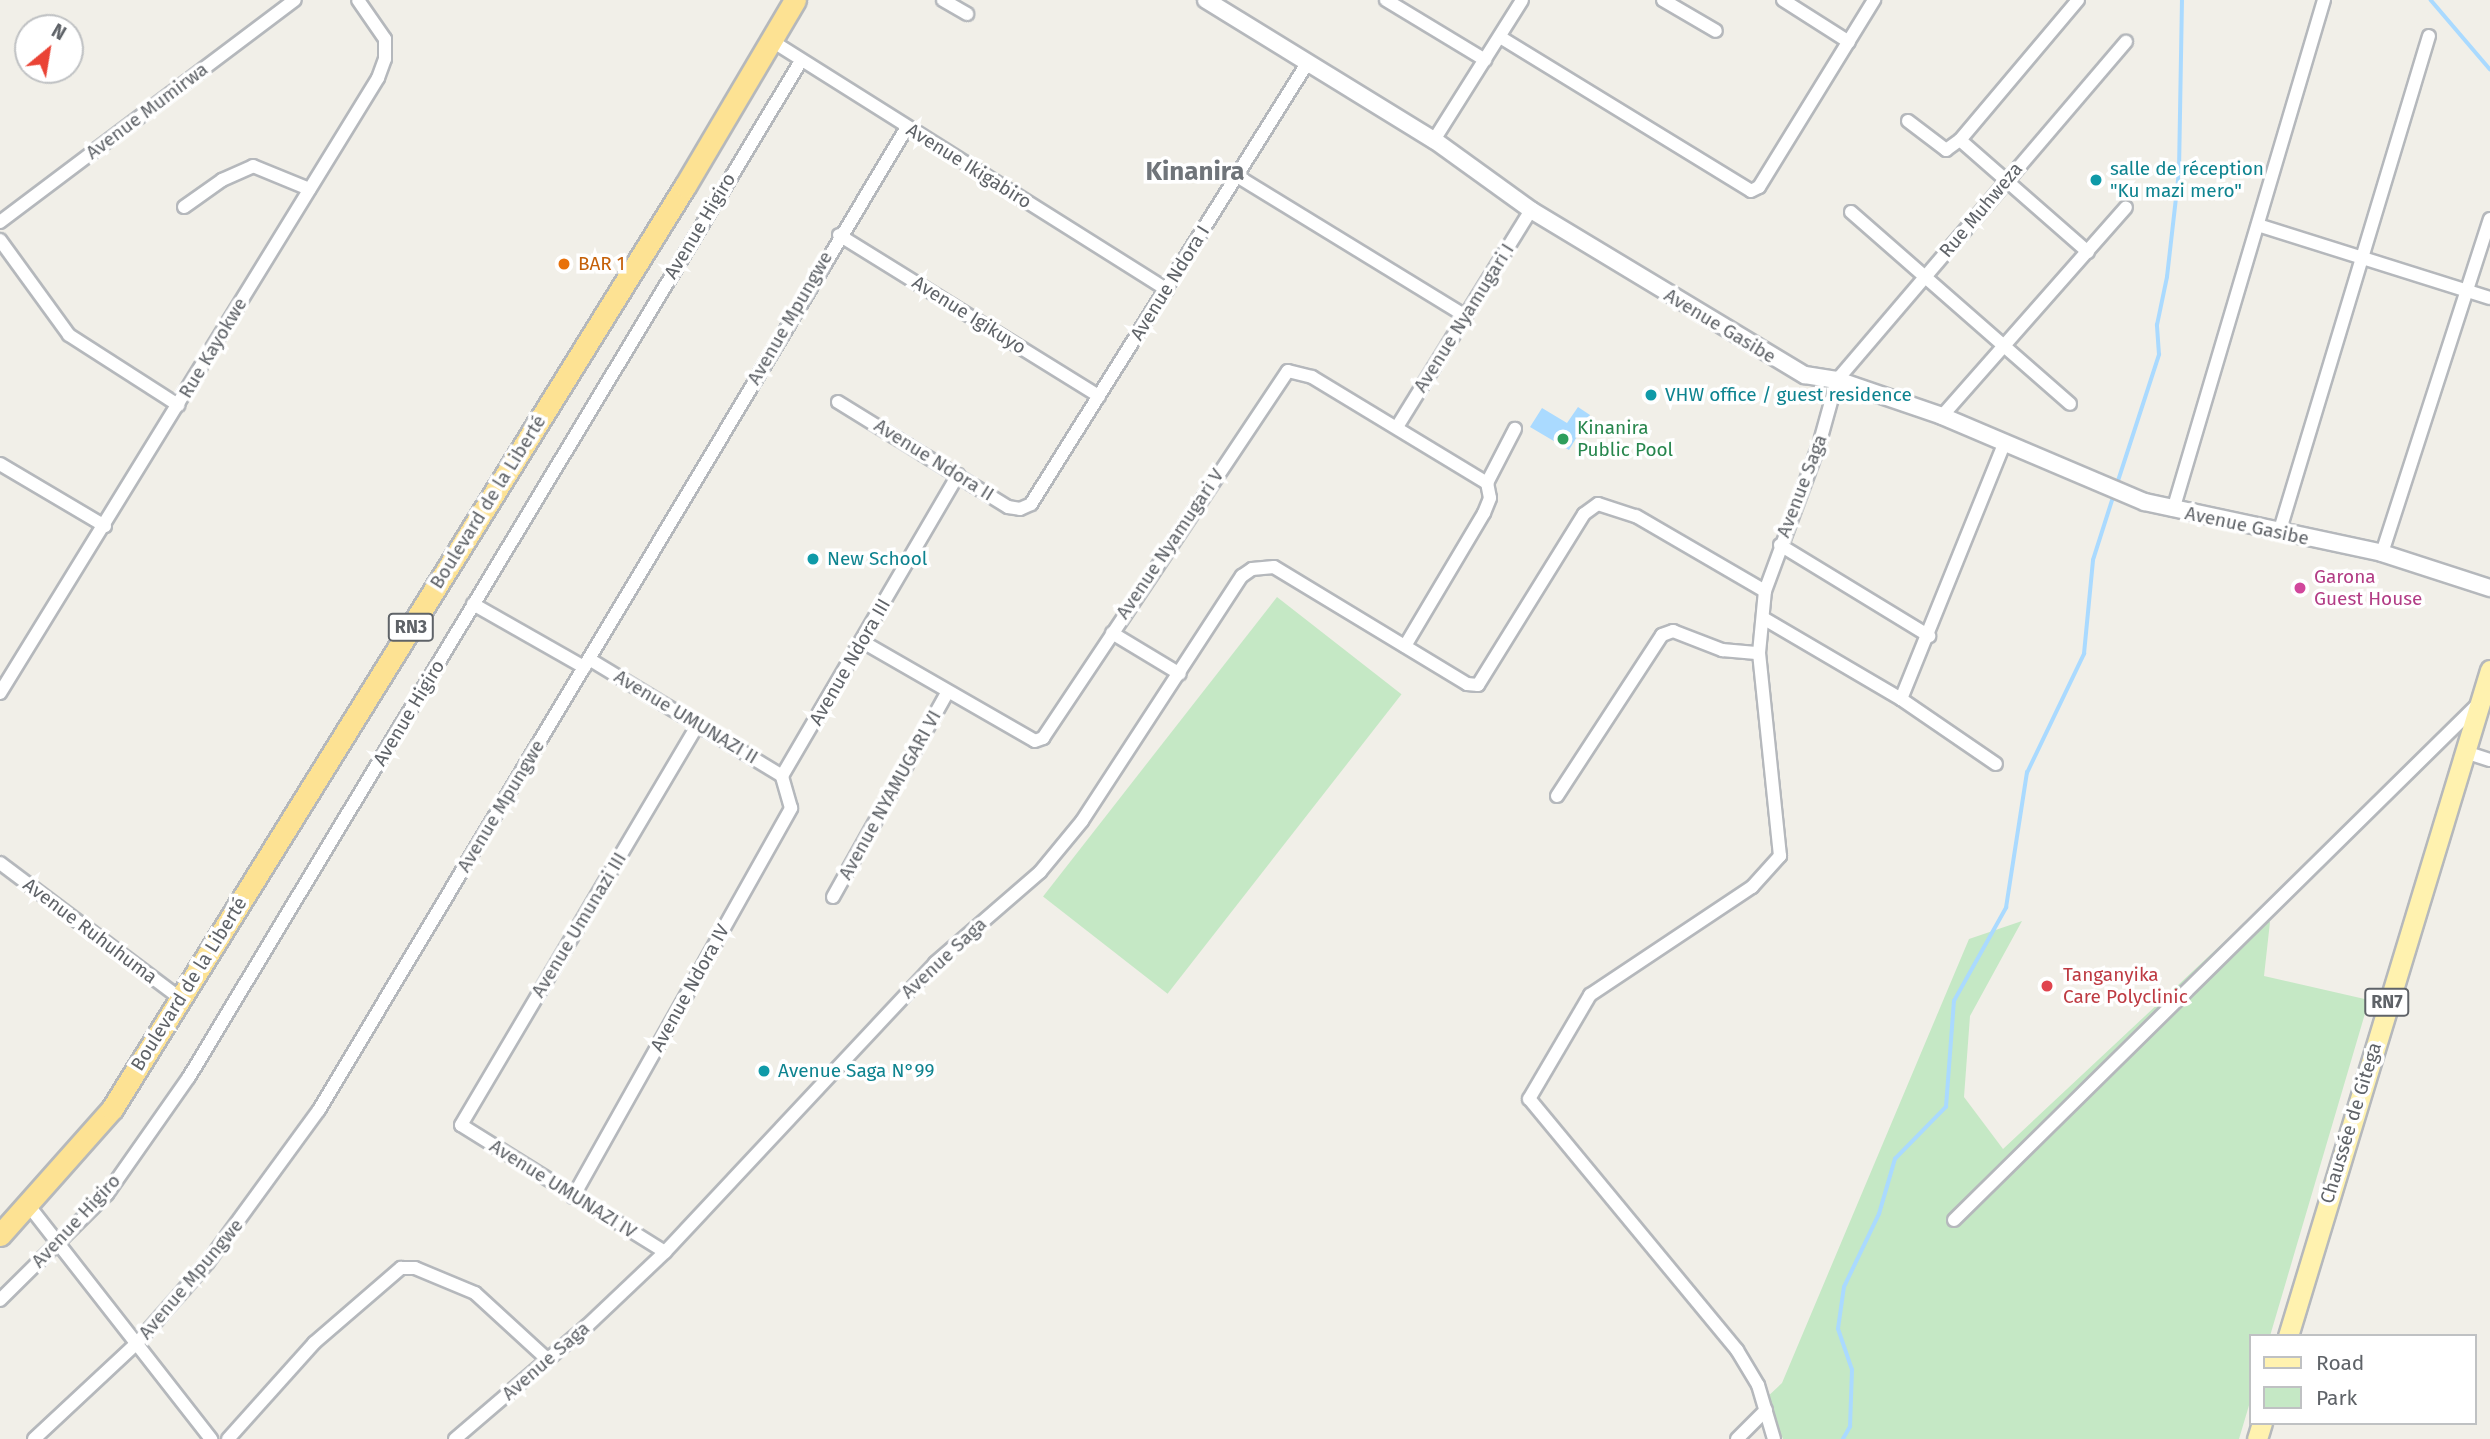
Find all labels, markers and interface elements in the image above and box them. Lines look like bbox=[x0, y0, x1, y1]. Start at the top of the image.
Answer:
north arrow bbox=[14, 14, 84, 84]
text: N bbox=[48, 19, 70, 45]
street label: Avenue Mumirwa bbox=[82, 58, 212, 164]
street label: Avenue Ikigabiro bbox=[902, 118, 1036, 214]
district label: Kinanira bbox=[1145, 156, 1245, 188]
street label: Rue Muhweza bbox=[1935, 158, 2027, 262]
place label: salle de réception "Ku mazi mero" bbox=[2110, 158, 2264, 202]
street label: Avenue Higiro bbox=[659, 169, 741, 283]
marker: salle de réception "Ku mazi mero" bbox=[2088, 172, 2104, 188]
street label: Avenue Ndora I bbox=[1126, 221, 1214, 345]
street label: Avenue Nyamugari I bbox=[1409, 239, 1519, 397]
street label: Avenue Mpungwe bbox=[743, 247, 837, 389]
place label: BAR 1 bbox=[578, 253, 625, 275]
marker: BAR 1 bbox=[556, 256, 572, 272]
street label: Avenue Igikuyo bbox=[908, 271, 1030, 359]
street label: Avenue Gasibe bbox=[1660, 284, 1780, 368]
street label: Rue Kayokwe bbox=[174, 294, 252, 402]
place label: VHW office / guest residence bbox=[1665, 384, 1912, 406]
marker: VHW office / guest residence bbox=[1643, 387, 1659, 403]
street label: Boulevard de la Liberté bbox=[425, 411, 551, 593]
street label: Avenue Ndora II bbox=[870, 414, 998, 506]
place label: Kinanira Public Pool bbox=[1577, 417, 1673, 461]
marker: Kinanira Public Pool bbox=[1555, 431, 1571, 447]
street label: Avenue Saga bbox=[1772, 431, 1832, 541]
street label: Avenue Nyamugari V bbox=[1111, 465, 1229, 623]
street label: Avenue Gasibe bbox=[2183, 502, 2311, 550]
place label: New School bbox=[827, 548, 927, 570]
marker: New School bbox=[805, 551, 821, 567]
place label: Garona Guest House bbox=[2314, 566, 2422, 610]
marker: Garona Guest House bbox=[2292, 580, 2308, 596]
street label: Avenue Ndora III bbox=[805, 595, 895, 729]
road number: RN3 bbox=[386, 612, 436, 642]
street label: Avenue Higiro bbox=[368, 656, 450, 770]
street label: Avenue UMUNAZI II bbox=[610, 665, 762, 769]
street label: Avenue NYAMUGARI VI bbox=[834, 706, 946, 884]
street label: Avenue Mpungwe bbox=[453, 736, 549, 876]
street label: Avenue Umunazi III bbox=[527, 848, 631, 1002]
street label: Avenue Ruhuhuma bbox=[19, 873, 161, 989]
street label: Boulevard de la Liberté bbox=[126, 893, 252, 1075]
street label: Avenue Saga bbox=[897, 913, 991, 1003]
street label: Avenue Ndora IV bbox=[646, 920, 734, 1056]
place label: Tanganyika Care Polyclinic bbox=[2063, 964, 2188, 1008]
marker: Tanganyika Care Polyclinic bbox=[2037, 976, 2057, 996]
road number: RN7 bbox=[2364, 987, 2410, 1016]
street label: Chaussée de Gitega bbox=[2316, 1040, 2386, 1206]
place label: Avenue Saga N°99 bbox=[778, 1060, 934, 1082]
marker: Avenue Saga N°99 bbox=[756, 1063, 772, 1079]
street label: Avenue UMUNAZI IV bbox=[485, 1135, 641, 1243]
street label: Avenue Higiro bbox=[27, 1170, 125, 1272]
street label: Avenue Mpungwe bbox=[134, 1214, 248, 1344]
street label: Avenue Saga bbox=[498, 1317, 594, 1405]
legend bbox=[2248, 1334, 2476, 1425]
text: Road bbox=[2316, 1350, 2364, 1376]
text: Park bbox=[2316, 1385, 2357, 1411]

